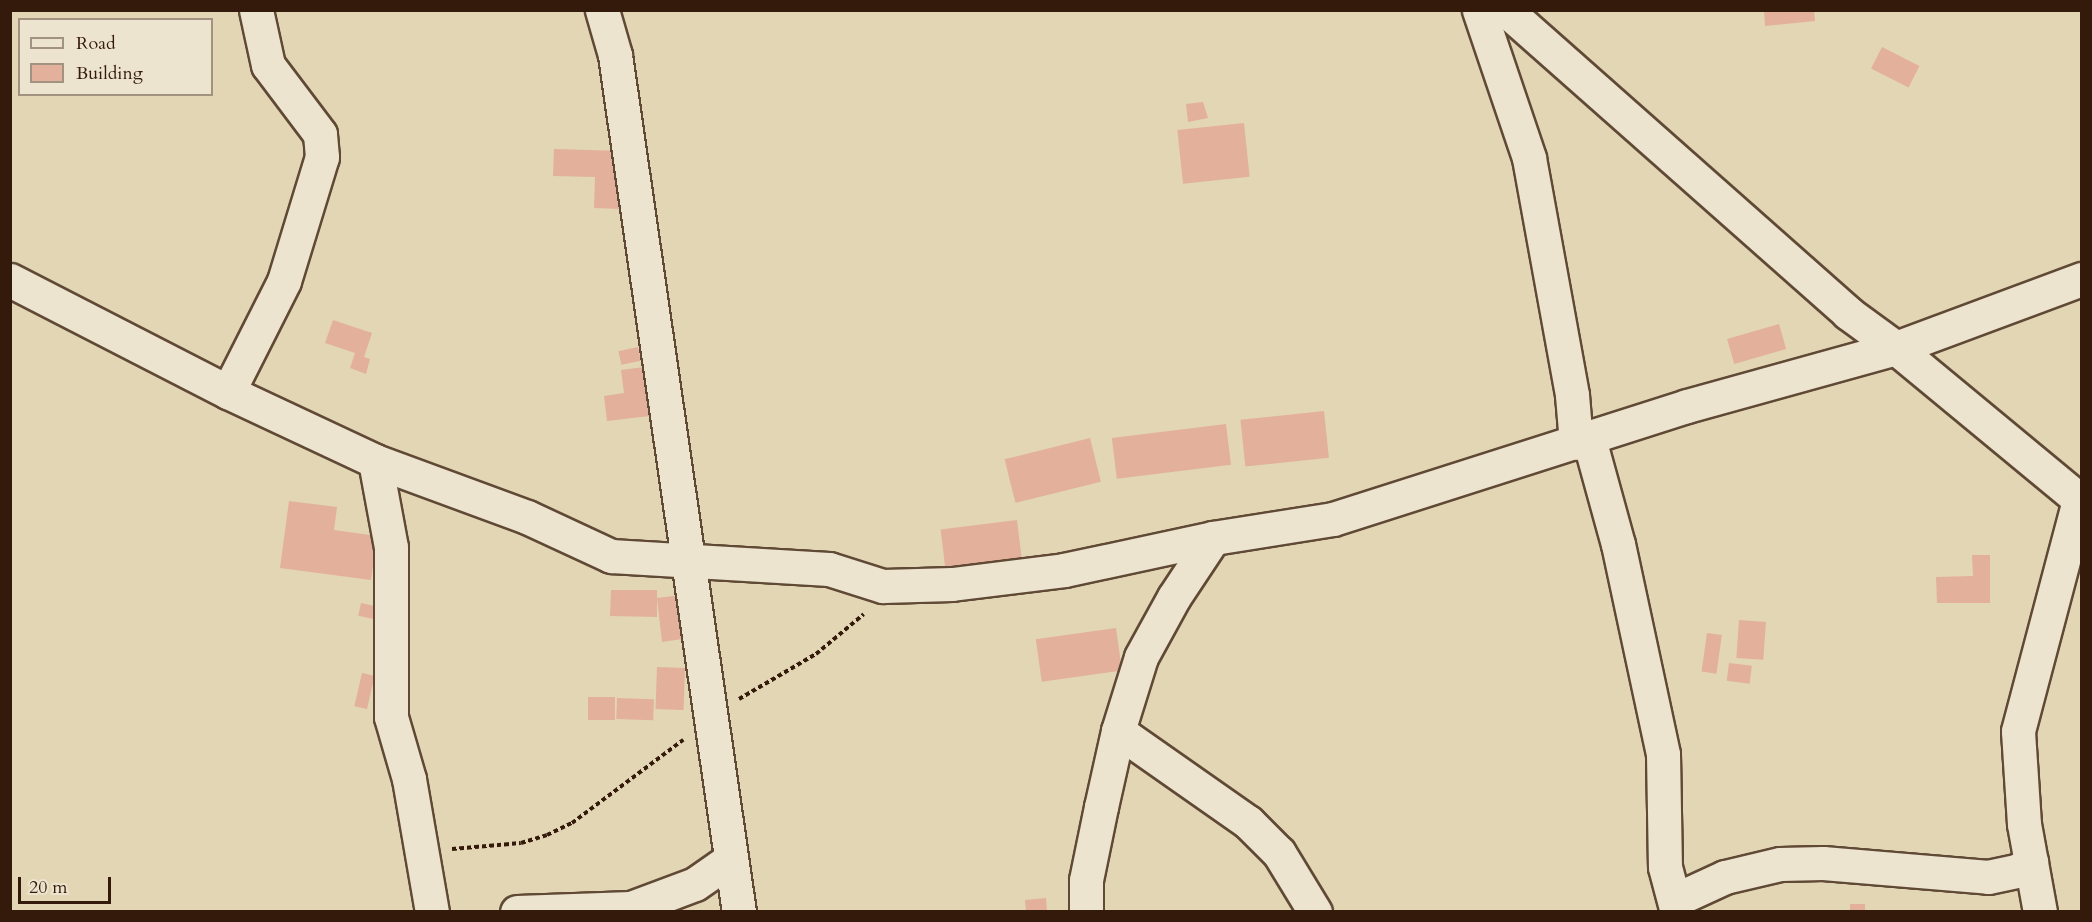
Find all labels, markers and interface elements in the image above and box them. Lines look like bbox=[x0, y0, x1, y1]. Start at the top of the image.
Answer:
legend bbox=[18, 18, 213, 96]
text: Road bbox=[76, 31, 116, 56]
text: Building bbox=[76, 61, 143, 86]
scale bar bbox=[21, 865, 114, 903]
text: 20 m bbox=[29, 875, 68, 900]

